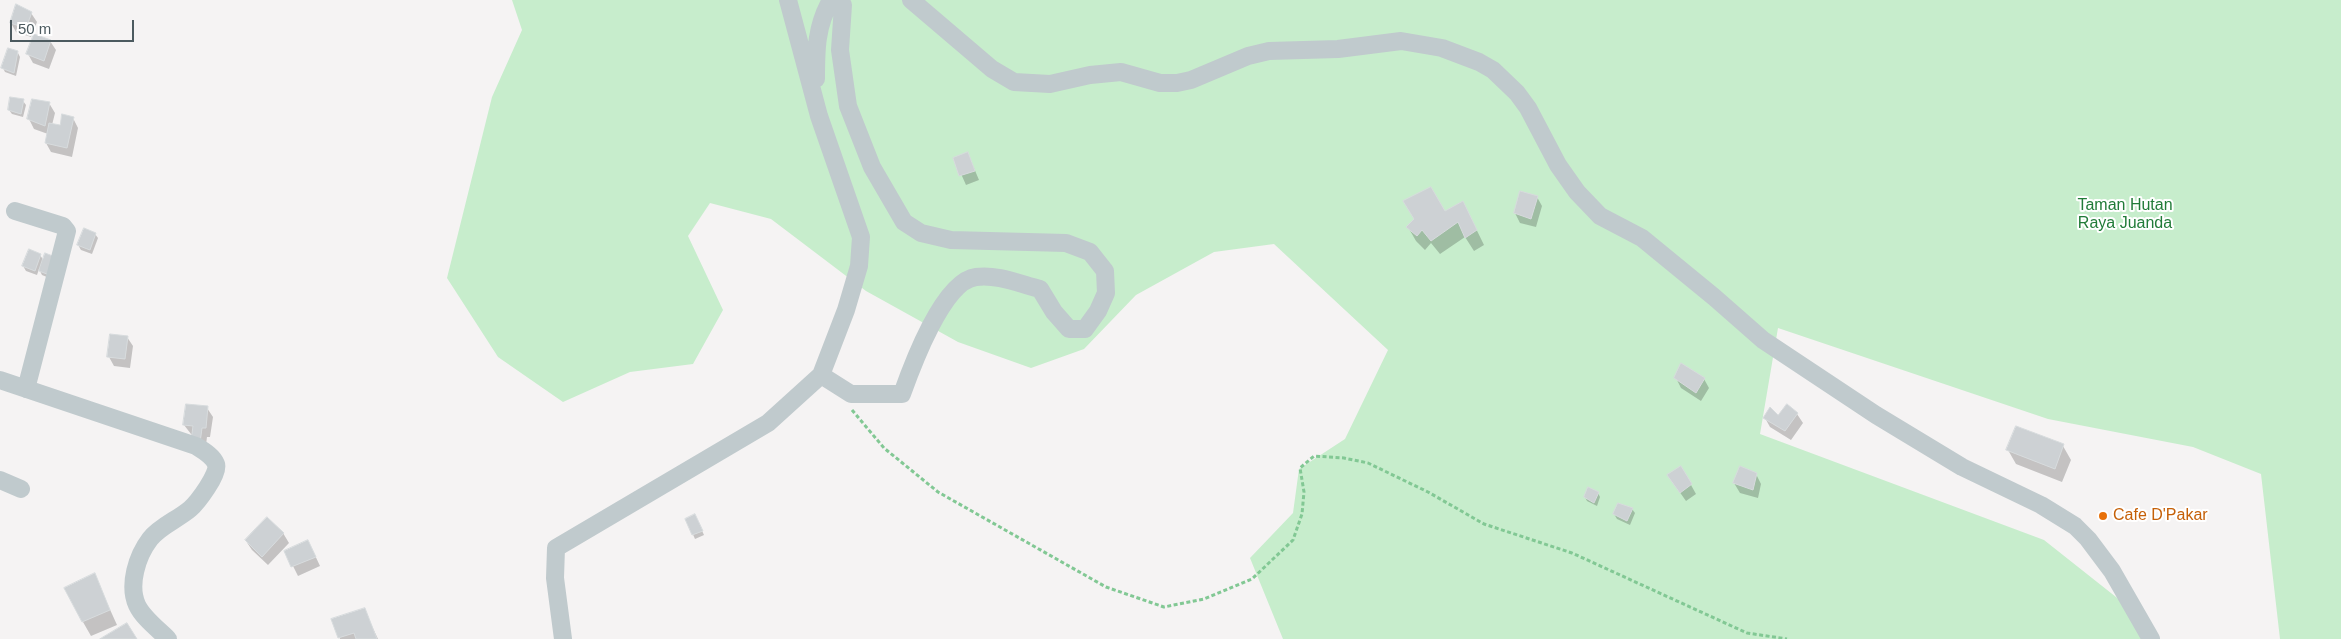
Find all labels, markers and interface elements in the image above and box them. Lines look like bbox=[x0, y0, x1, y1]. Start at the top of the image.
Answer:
scale bar bbox=[12, 10, 136, 42]
text: 50 m bbox=[18, 20, 51, 37]
park label: Taman Hutan Raya Juanda bbox=[2077, 196, 2173, 234]
place label: Cafe D'Pakar bbox=[2113, 506, 2208, 526]
marker: Cafe D'Pakar bbox=[2097, 510, 2109, 522]

